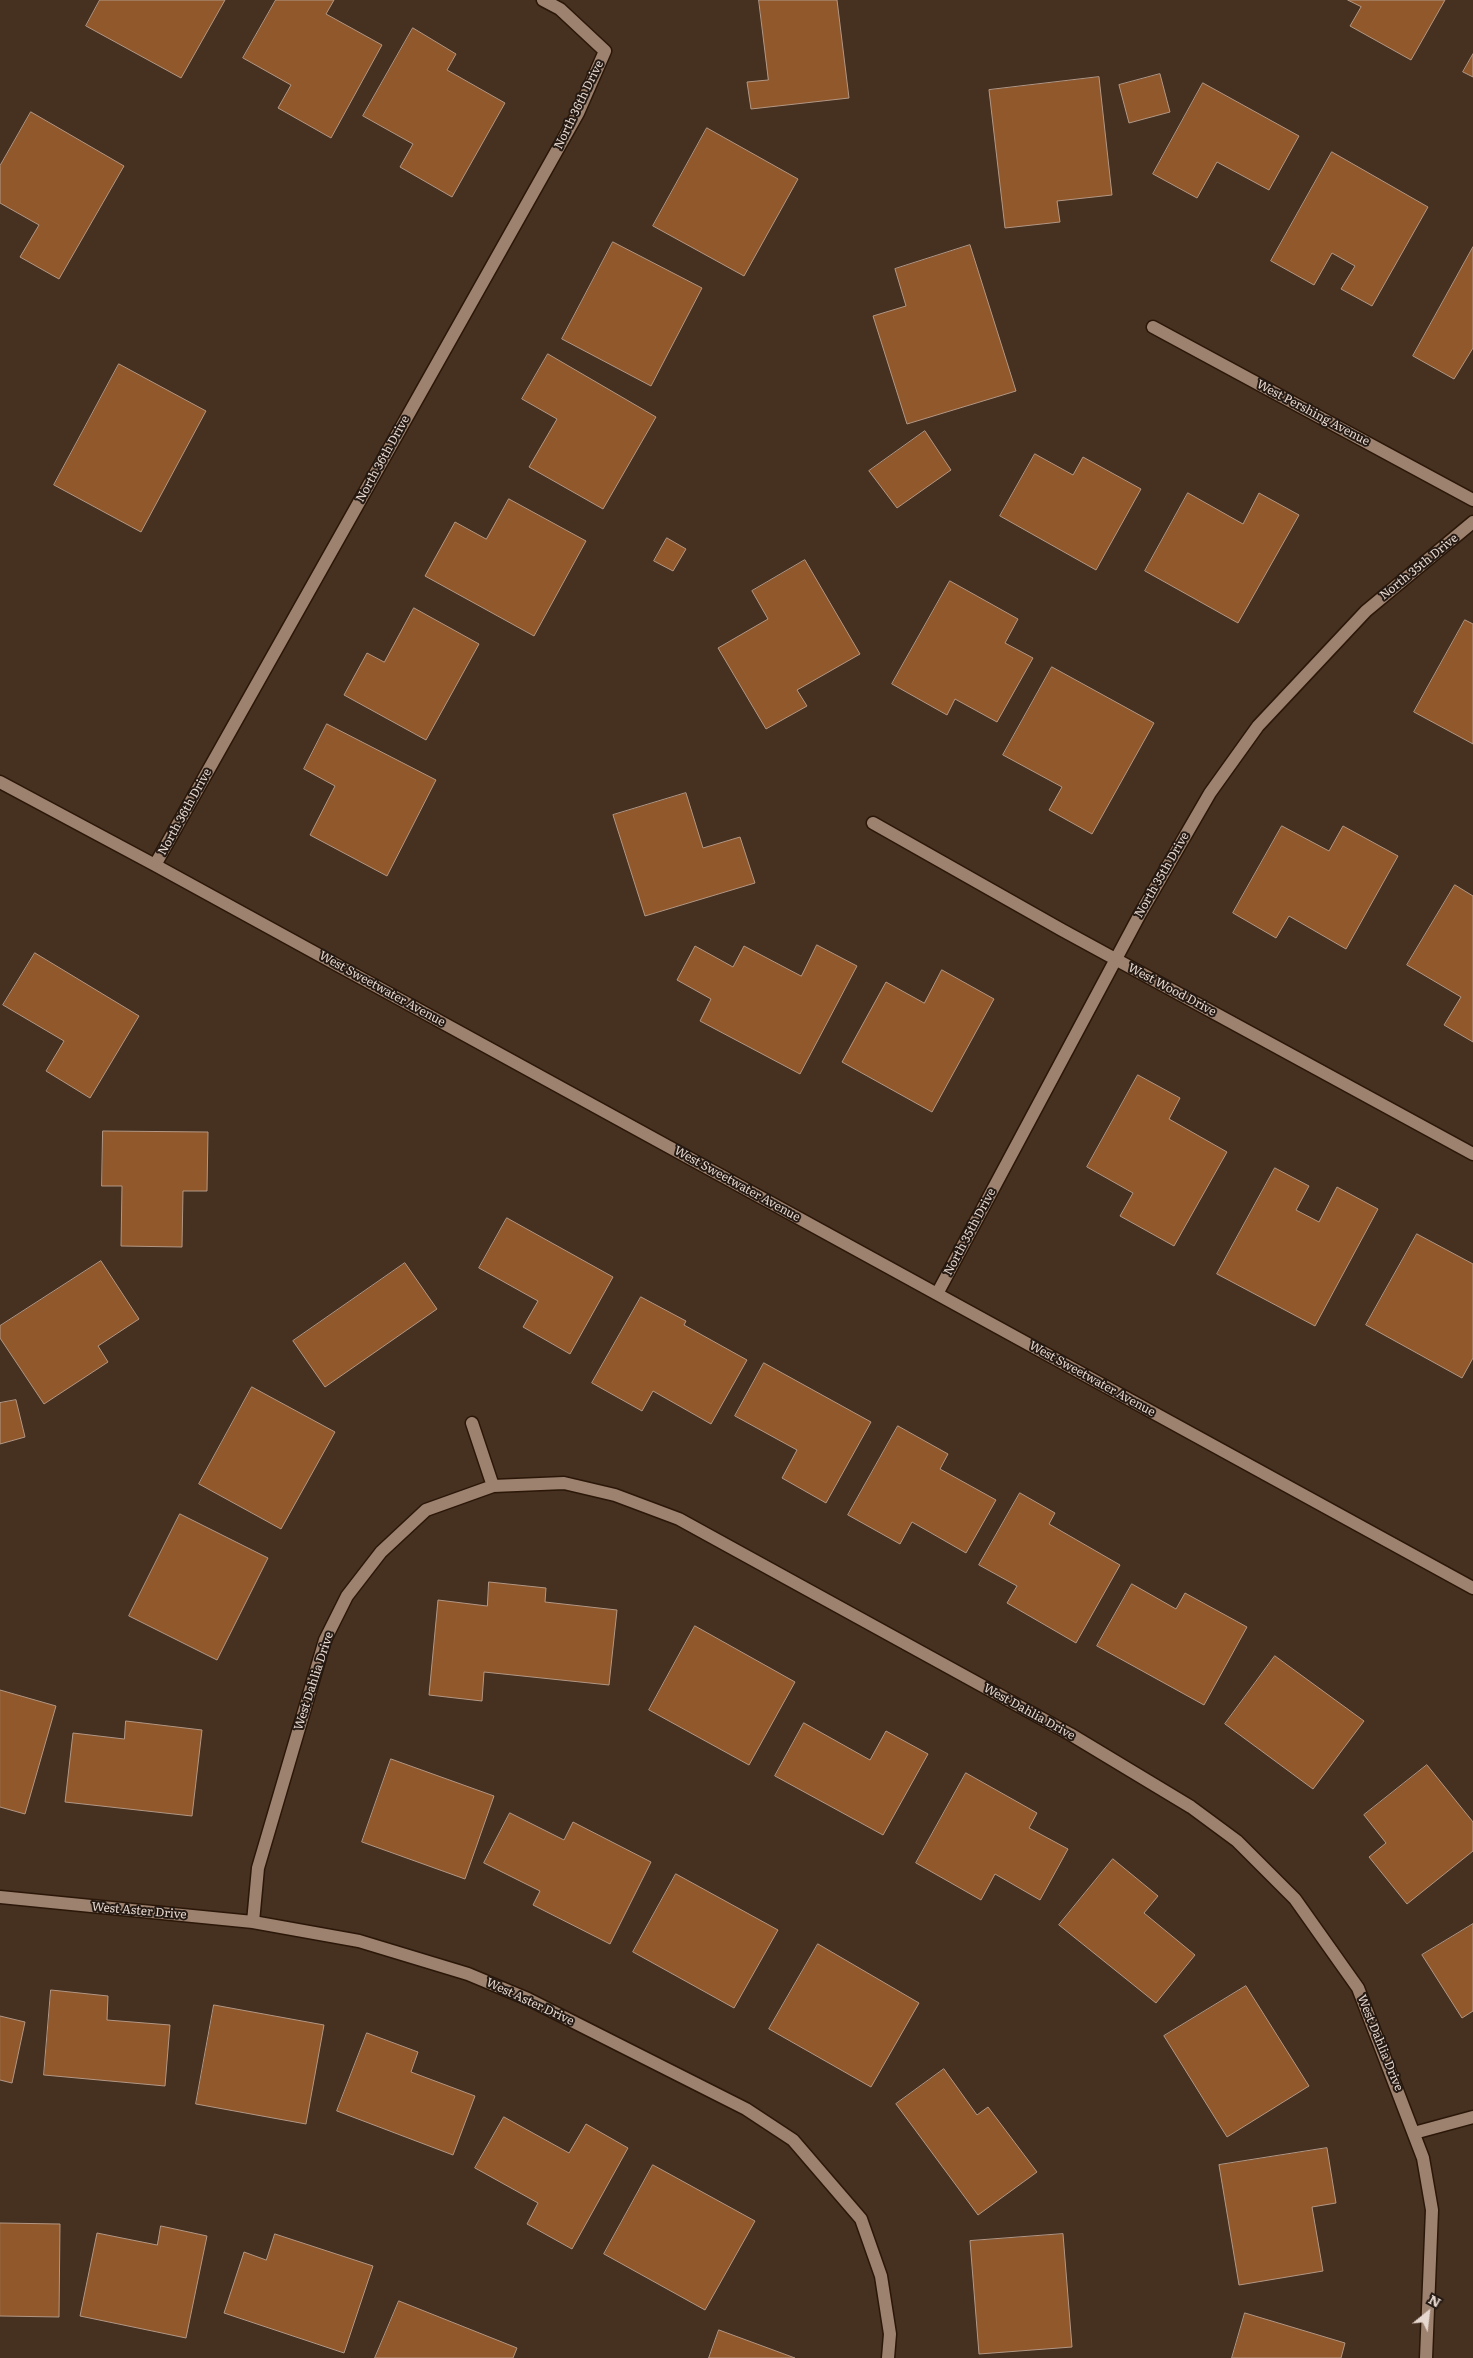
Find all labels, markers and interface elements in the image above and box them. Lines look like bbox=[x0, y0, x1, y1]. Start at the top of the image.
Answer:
street label: North 36th Drive bbox=[551, 58, 607, 152]
street label: West Pershing Avenue bbox=[1254, 377, 1372, 449]
street label: North 36th Drive bbox=[353, 413, 413, 505]
street label: North 35th Drive bbox=[1377, 531, 1461, 603]
street label: North 36th Drive bbox=[155, 766, 215, 858]
street label: North 35th Drive bbox=[1132, 830, 1192, 920]
street label: West Sweetwater Avenue bbox=[316, 948, 448, 1030]
street label: West Wood Drive bbox=[1125, 961, 1219, 1019]
street label: West Sweetwater Avenue bbox=[671, 1143, 803, 1225]
street label: North 35th Drive bbox=[941, 1186, 999, 1278]
street label: West Sweetwater Avenue bbox=[1026, 1338, 1158, 1420]
street label: West Dahlia Drive bbox=[291, 1630, 337, 1732]
street label: West Dahlia Drive bbox=[981, 1681, 1077, 1743]
street label: West Aster Drive bbox=[91, 1900, 187, 1922]
street label: West Aster Drive bbox=[484, 1975, 576, 2029]
street label: West Dahlia Drive bbox=[1354, 1993, 1406, 2093]
north arrow bbox=[1403, 2288, 1453, 2338]
text: N bbox=[1425, 2288, 1445, 2311]

